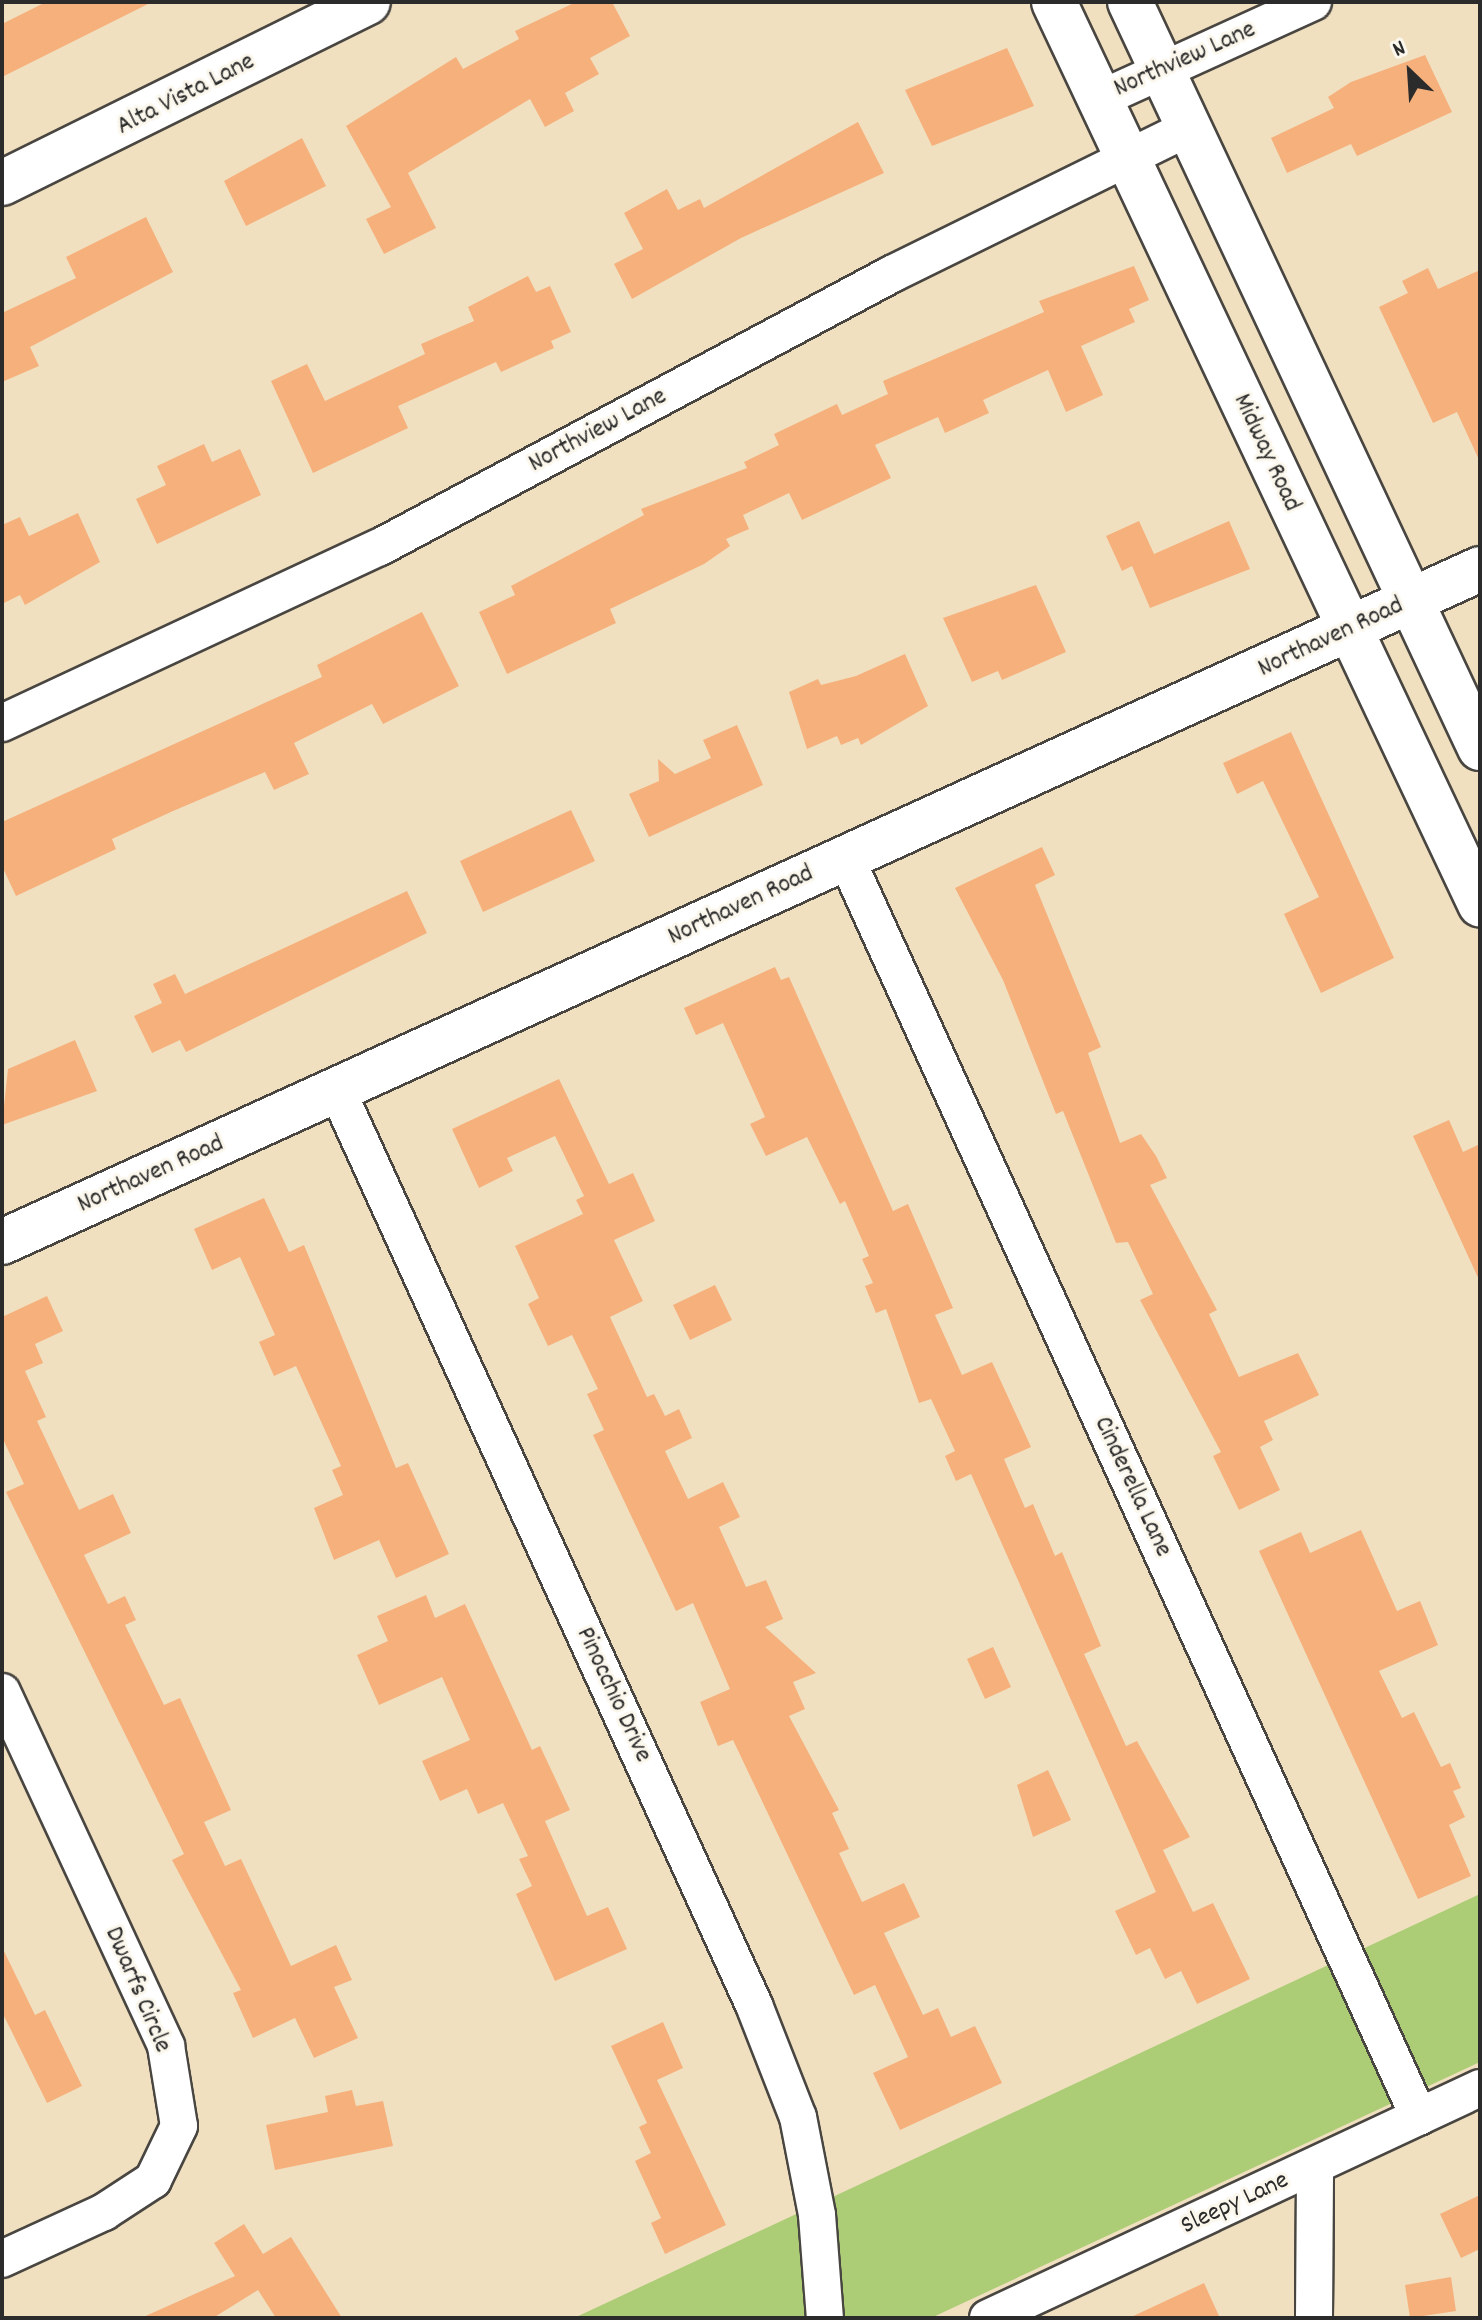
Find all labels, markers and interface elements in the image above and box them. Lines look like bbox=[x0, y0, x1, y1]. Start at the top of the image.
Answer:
street label: Northview Lane bbox=[1109, 15, 1261, 105]
north arrow bbox=[1370, 32, 1450, 112]
text: N bbox=[1388, 33, 1411, 66]
street label: Alta Vista Lane bbox=[112, 47, 260, 143]
street label: Northview Lane bbox=[524, 382, 672, 480]
street label: Midway Road bbox=[1225, 389, 1307, 517]
street label: Northaven Road bbox=[1253, 591, 1409, 685]
street label: Northaven Road bbox=[663, 859, 819, 953]
street label: Northaven Road bbox=[73, 1129, 229, 1221]
street label: Cinderella Lane bbox=[1086, 1412, 1178, 1562]
street label: Pinocchio Drive bbox=[568, 1623, 658, 1767]
street label: Dwarfs Circle bbox=[97, 1923, 177, 2057]
street label: Sleepy Lane bbox=[1176, 2166, 1294, 2242]

